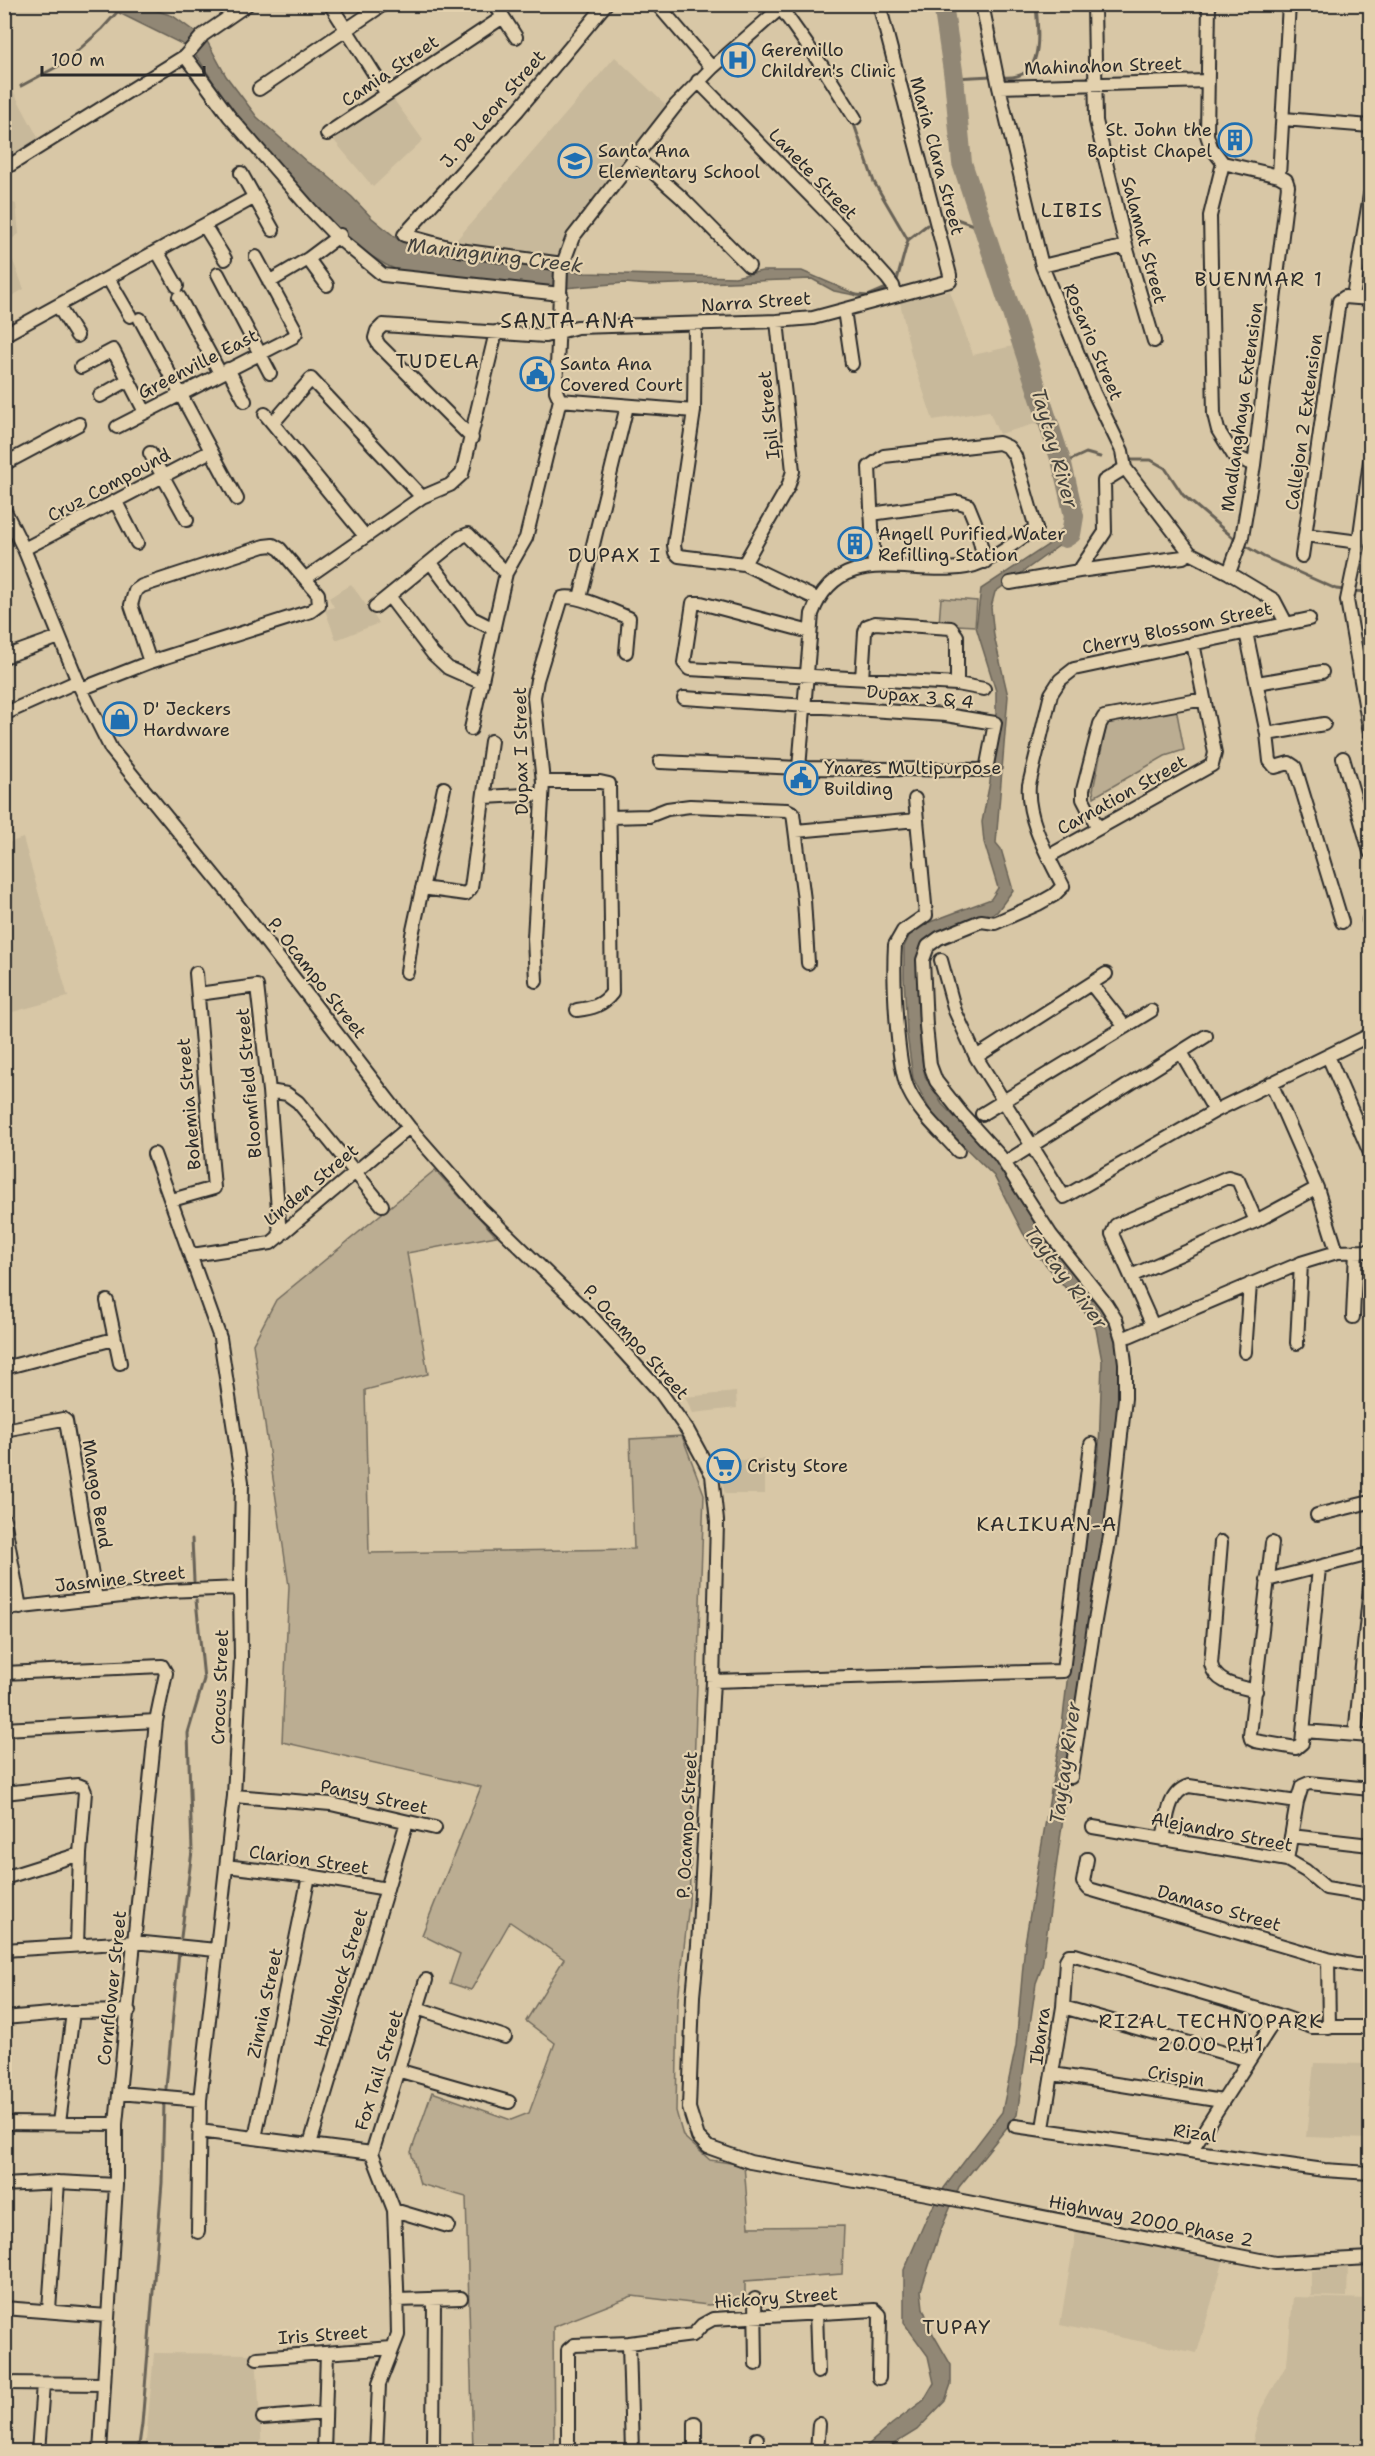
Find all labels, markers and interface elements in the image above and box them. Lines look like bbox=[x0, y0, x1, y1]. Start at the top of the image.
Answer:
street label: Camia Street bbox=[337, 30, 443, 112]
place label: Geremillo Children's Clinic bbox=[761, 38, 896, 83]
scale bar bbox=[42, 39, 204, 77]
hospital icon: Geremillo Children's Clinic bbox=[720, 42, 756, 78]
street label: J. De Leon Street bbox=[435, 45, 551, 173]
text: 100 m bbox=[51, 48, 105, 72]
street label: Mahinahon Street bbox=[1023, 51, 1183, 81]
street label: Maria Clara Street bbox=[904, 74, 970, 238]
place label: St. John the Baptist Chapel bbox=[1087, 118, 1213, 163]
building icon: St. John the Baptist Chapel bbox=[1217, 122, 1253, 158]
street label: Lanete Street bbox=[763, 123, 863, 225]
place label: Santa Ana Elementary School bbox=[598, 139, 761, 184]
school or university icon: Santa Ana Elementary School bbox=[557, 143, 593, 179]
street label: Salamat Street bbox=[1115, 174, 1173, 306]
district label: LIBIS bbox=[1040, 197, 1104, 223]
water label: Maningning Creek bbox=[406, 231, 585, 279]
district label: BUENMAR 1 bbox=[1194, 266, 1324, 292]
street label: Rosario Street bbox=[1058, 280, 1128, 404]
street label: Narra Street bbox=[700, 286, 812, 318]
street label: Madlanghaya Extension bbox=[1215, 301, 1269, 513]
district label: SANTA ANA bbox=[500, 307, 636, 335]
street label: Greenville East bbox=[134, 323, 262, 405]
street label: Callejon 2 Extension bbox=[1280, 332, 1328, 512]
district label: TUDELA bbox=[395, 348, 481, 374]
place label: Santa Ana Covered Court bbox=[560, 352, 683, 397]
public building icon: Santa Ana Covered Court bbox=[519, 356, 555, 392]
street label: Ipil Street bbox=[752, 369, 786, 460]
water label: Taytay River bbox=[1025, 385, 1085, 511]
street label: Cruz Compound bbox=[43, 442, 175, 528]
place label: Angell Purified Water Refilling Station bbox=[878, 522, 1066, 567]
building icon: Angell Purified Water Refilling Station bbox=[837, 526, 873, 562]
district label: DUPAX I bbox=[568, 542, 662, 568]
street label: Cherry Blossom Street bbox=[1080, 596, 1274, 660]
street label: Dupax 3 & 4 bbox=[865, 679, 975, 715]
street label: Dupax I Street bbox=[508, 687, 534, 815]
place label: D' Jeckers Hardware bbox=[143, 697, 231, 742]
shop icon: D' Jeckers Hardware bbox=[102, 701, 138, 737]
street label: Carnation Street bbox=[1053, 749, 1191, 841]
place label: Ynares Multipurpose Building bbox=[824, 756, 1001, 801]
public building icon: Ynares Multipurpose Building bbox=[783, 760, 819, 796]
street label: P. Ocampo Street bbox=[262, 913, 372, 1044]
street label: Bloomfield Street bbox=[230, 1007, 268, 1159]
street label: Bohemia Street bbox=[171, 1037, 207, 1171]
street label: Linden Street bbox=[259, 1138, 363, 1232]
water label: Taytay River bbox=[1018, 1220, 1114, 1335]
street label: P. Ocampo Street bbox=[578, 1279, 694, 1405]
street label: Mango Bend bbox=[77, 1438, 117, 1550]
supermarket icon: Cristy Store bbox=[706, 1448, 742, 1484]
place label: Cristy Store bbox=[747, 1454, 848, 1478]
district label: KALIKUAN-A bbox=[976, 1511, 1118, 1537]
street label: Jasmine Street bbox=[54, 1560, 186, 1598]
street label: Crocus Street bbox=[206, 1629, 234, 1745]
water label: Taytay River bbox=[1044, 1700, 1087, 1826]
street label: P. Ocampo Street bbox=[671, 1751, 703, 1899]
street label: Pansy Street bbox=[318, 1774, 430, 1820]
street label: Alejandro Street bbox=[1149, 1806, 1295, 1858]
street label: Clarion Street bbox=[247, 1840, 371, 1880]
street label: Damaso Street bbox=[1154, 1879, 1284, 1937]
street label: Hollyhock Street bbox=[308, 1905, 374, 2051]
street label: Cornflower Street bbox=[92, 1909, 132, 2067]
street label: Zinnia Street bbox=[242, 1945, 288, 2061]
street label: Fox Tail Street bbox=[349, 2006, 409, 2133]
street label: Ibarra bbox=[1024, 2006, 1056, 2066]
district label: RIZAL TECHNOPARK 2000 PH1 bbox=[1099, 2008, 1323, 2057]
street label: Crispin bbox=[1146, 2060, 1206, 2092]
street label: Rizal bbox=[1172, 2118, 1219, 2148]
street label: Highway 2000 Phase 2 bbox=[1047, 2189, 1255, 2253]
street label: Hickory Street bbox=[713, 2282, 839, 2314]
district label: TUPAY bbox=[922, 2314, 992, 2340]
street label: Iris Street bbox=[277, 2320, 369, 2350]

